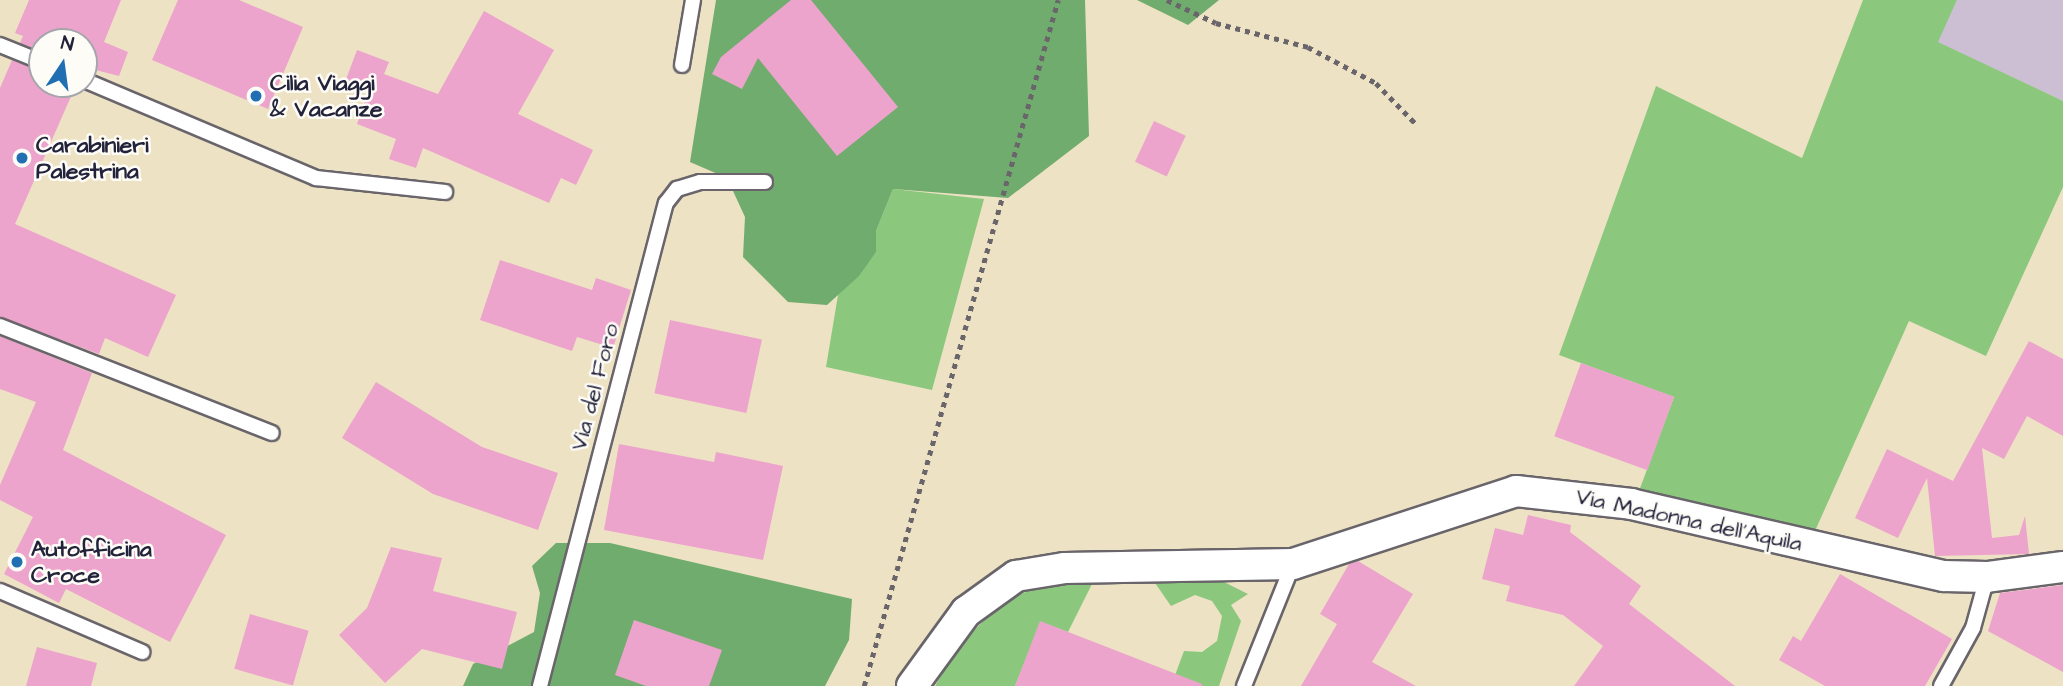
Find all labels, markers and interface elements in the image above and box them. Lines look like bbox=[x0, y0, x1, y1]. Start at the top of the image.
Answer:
north arrow bbox=[28, 28, 98, 98]
text: N bbox=[59, 30, 76, 58]
place label: Cilia Viaggi & Vacanze bbox=[270, 69, 382, 123]
marker: Cilia Viaggi & Vacanze bbox=[248, 88, 264, 104]
place label: Carabinieri Palestrina bbox=[36, 131, 148, 185]
marker: Carabinieri Palestrina bbox=[14, 150, 30, 166]
street label: Via del Foro bbox=[565, 320, 625, 454]
street label: Via Madonna dell'Aquila bbox=[1573, 483, 1805, 557]
place label: Autofficina Croce bbox=[31, 535, 152, 589]
marker: Autofficina Croce bbox=[9, 554, 25, 570]

